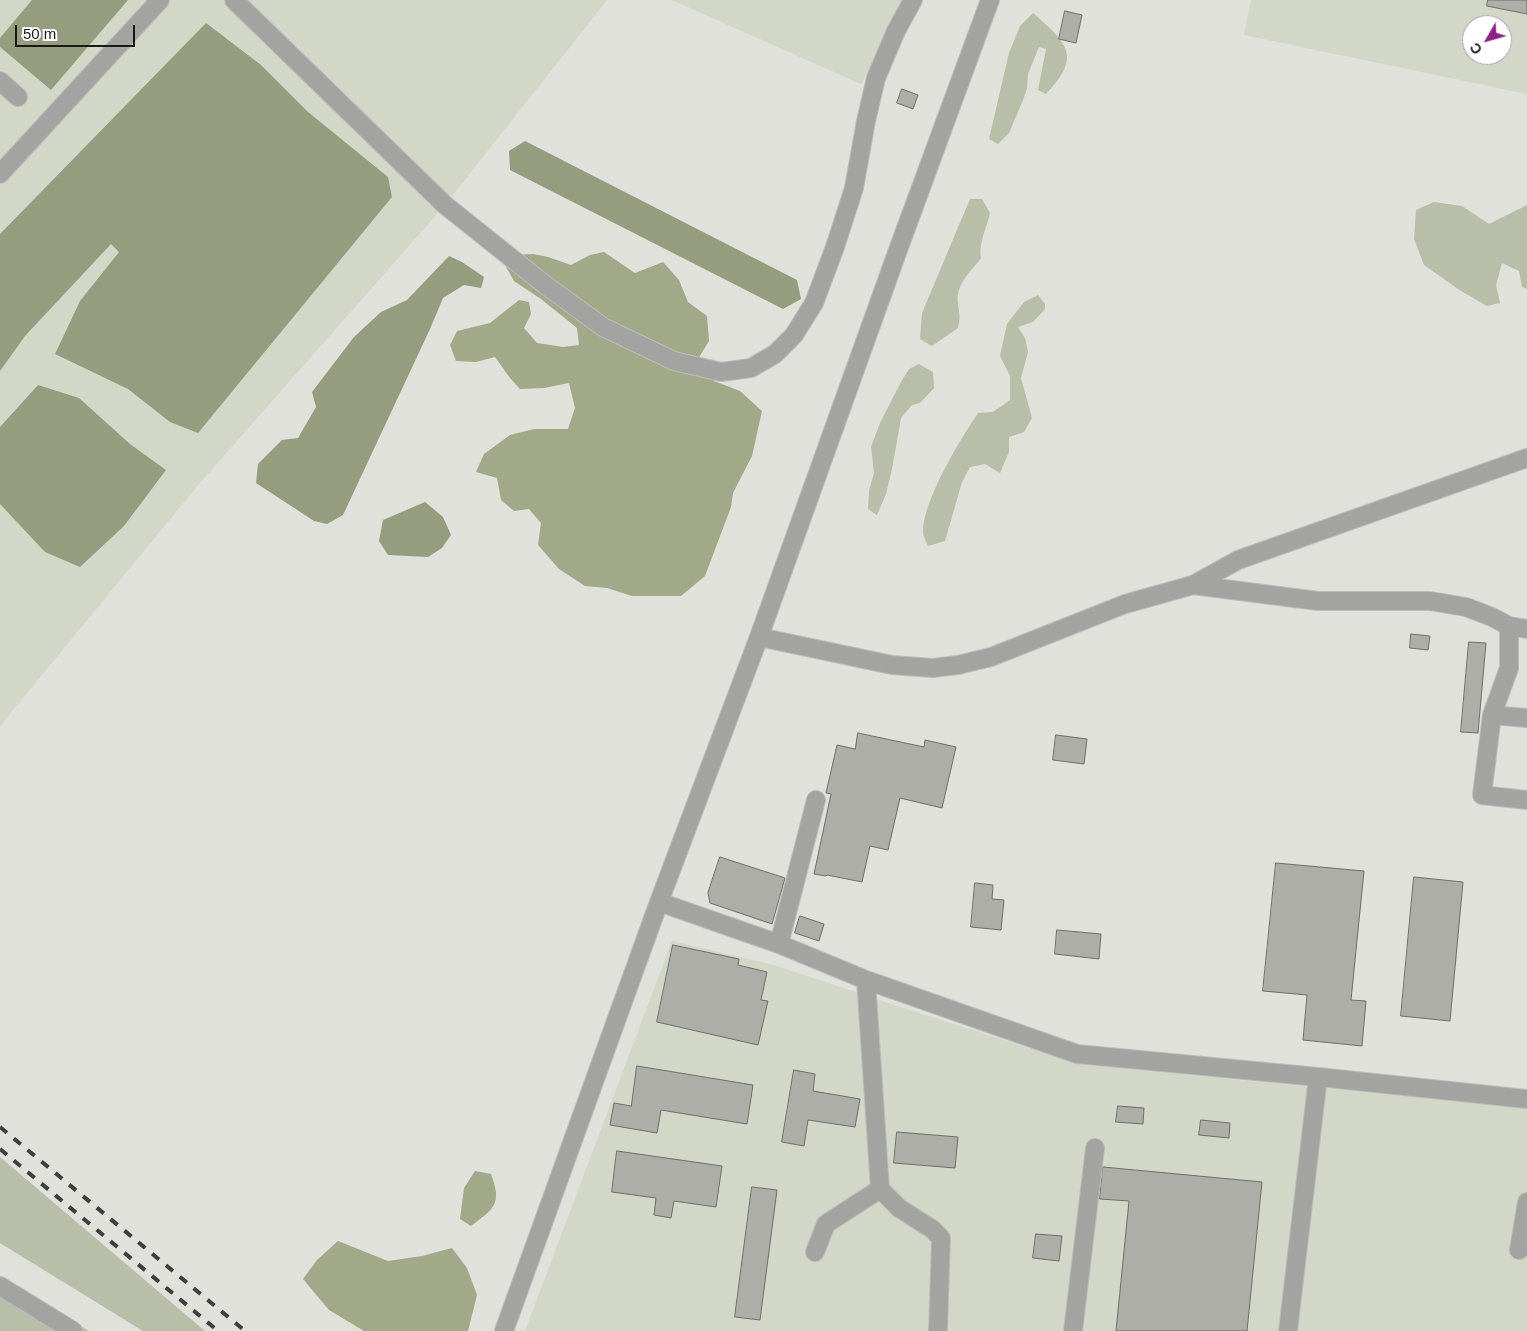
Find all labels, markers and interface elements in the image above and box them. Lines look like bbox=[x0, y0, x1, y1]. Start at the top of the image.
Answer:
scale bar bbox=[18, 15, 138, 47]
north arrow bbox=[1462, 15, 1512, 65]
text: 50 m bbox=[23, 25, 56, 42]
text: С bbox=[1467, 40, 1485, 58]

